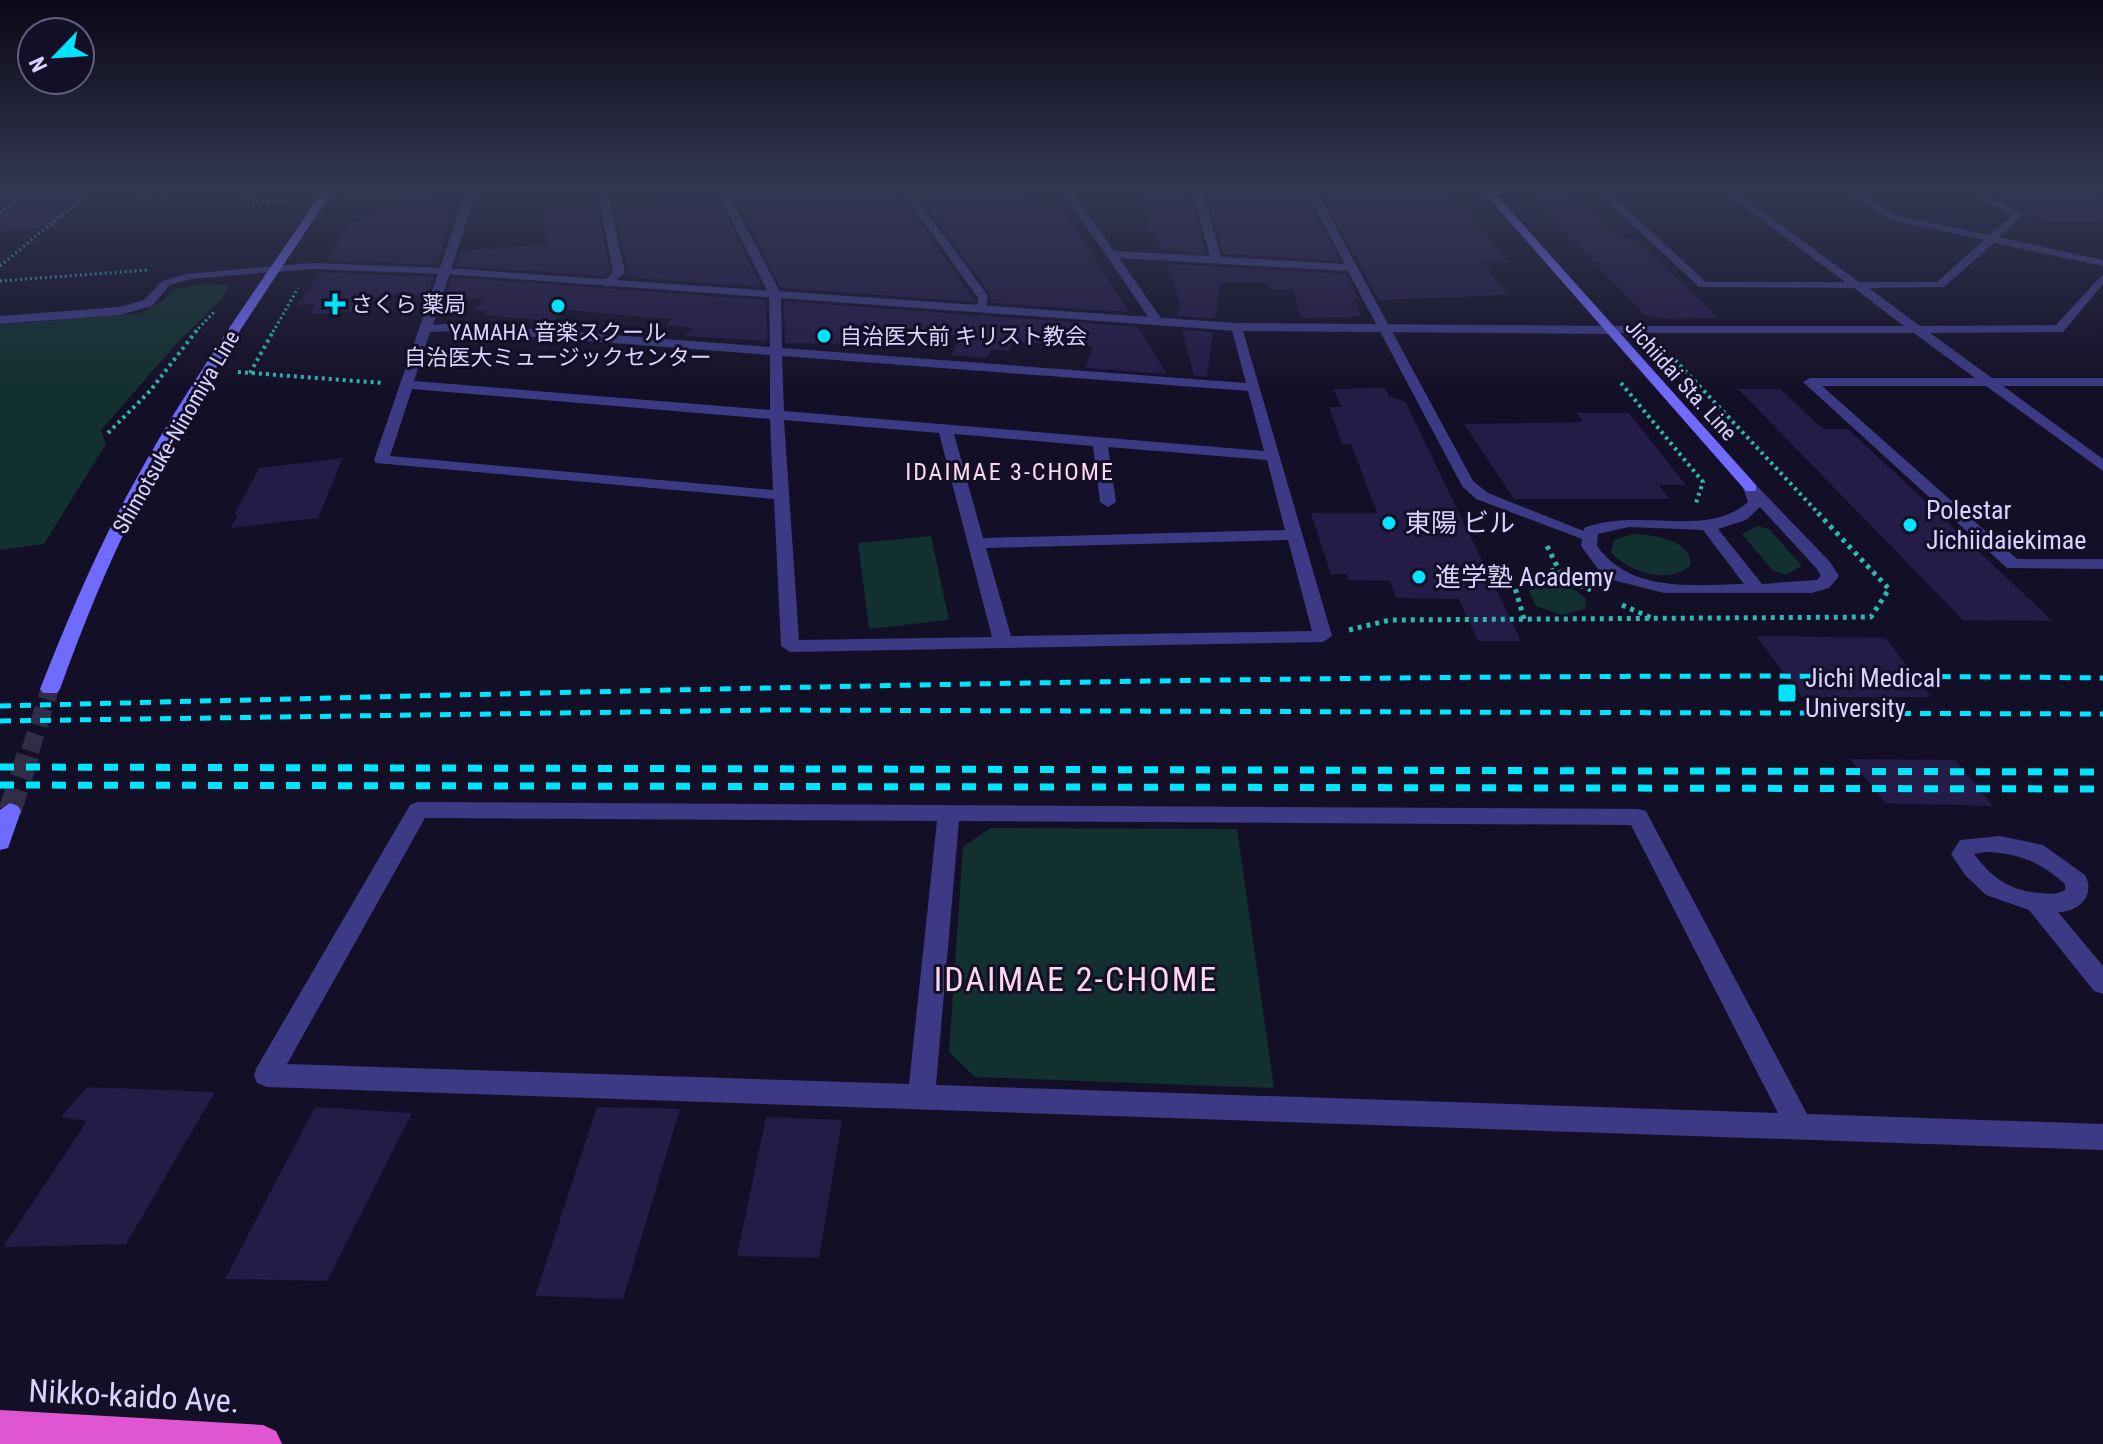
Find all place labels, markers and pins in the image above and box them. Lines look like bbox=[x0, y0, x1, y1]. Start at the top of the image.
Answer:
place label: さくら 薬局 bbox=[351, 292, 466, 317]
marker: さくら 薬局 bbox=[326, 295, 344, 313]
marker: YAMAHA 音楽スクール 自治医大ミュージックセンター bbox=[549, 297, 567, 315]
place label: YAMAHA 音楽スクール 自治医大ミュージックセンター bbox=[404, 320, 712, 370]
place label: 自治医大前 キリスト教会 bbox=[840, 324, 1087, 349]
marker: 自治医大前 キリスト教会 bbox=[815, 327, 833, 345]
place label: Polestar Jichiidaiekimae bbox=[1926, 495, 2086, 555]
place label: 東陽 ビル bbox=[1405, 508, 1515, 538]
marker: 東陽 ビル bbox=[1380, 514, 1398, 532]
marker: Polestar Jichiidaiekimae bbox=[1901, 516, 1919, 534]
place label: 進学塾 Academy bbox=[1435, 562, 1614, 592]
marker: 進学塾 Academy bbox=[1410, 568, 1428, 586]
place label: Jichi Medical University bbox=[1805, 663, 1941, 723]
marker: Jichi Medical University bbox=[1776, 682, 1798, 704]

